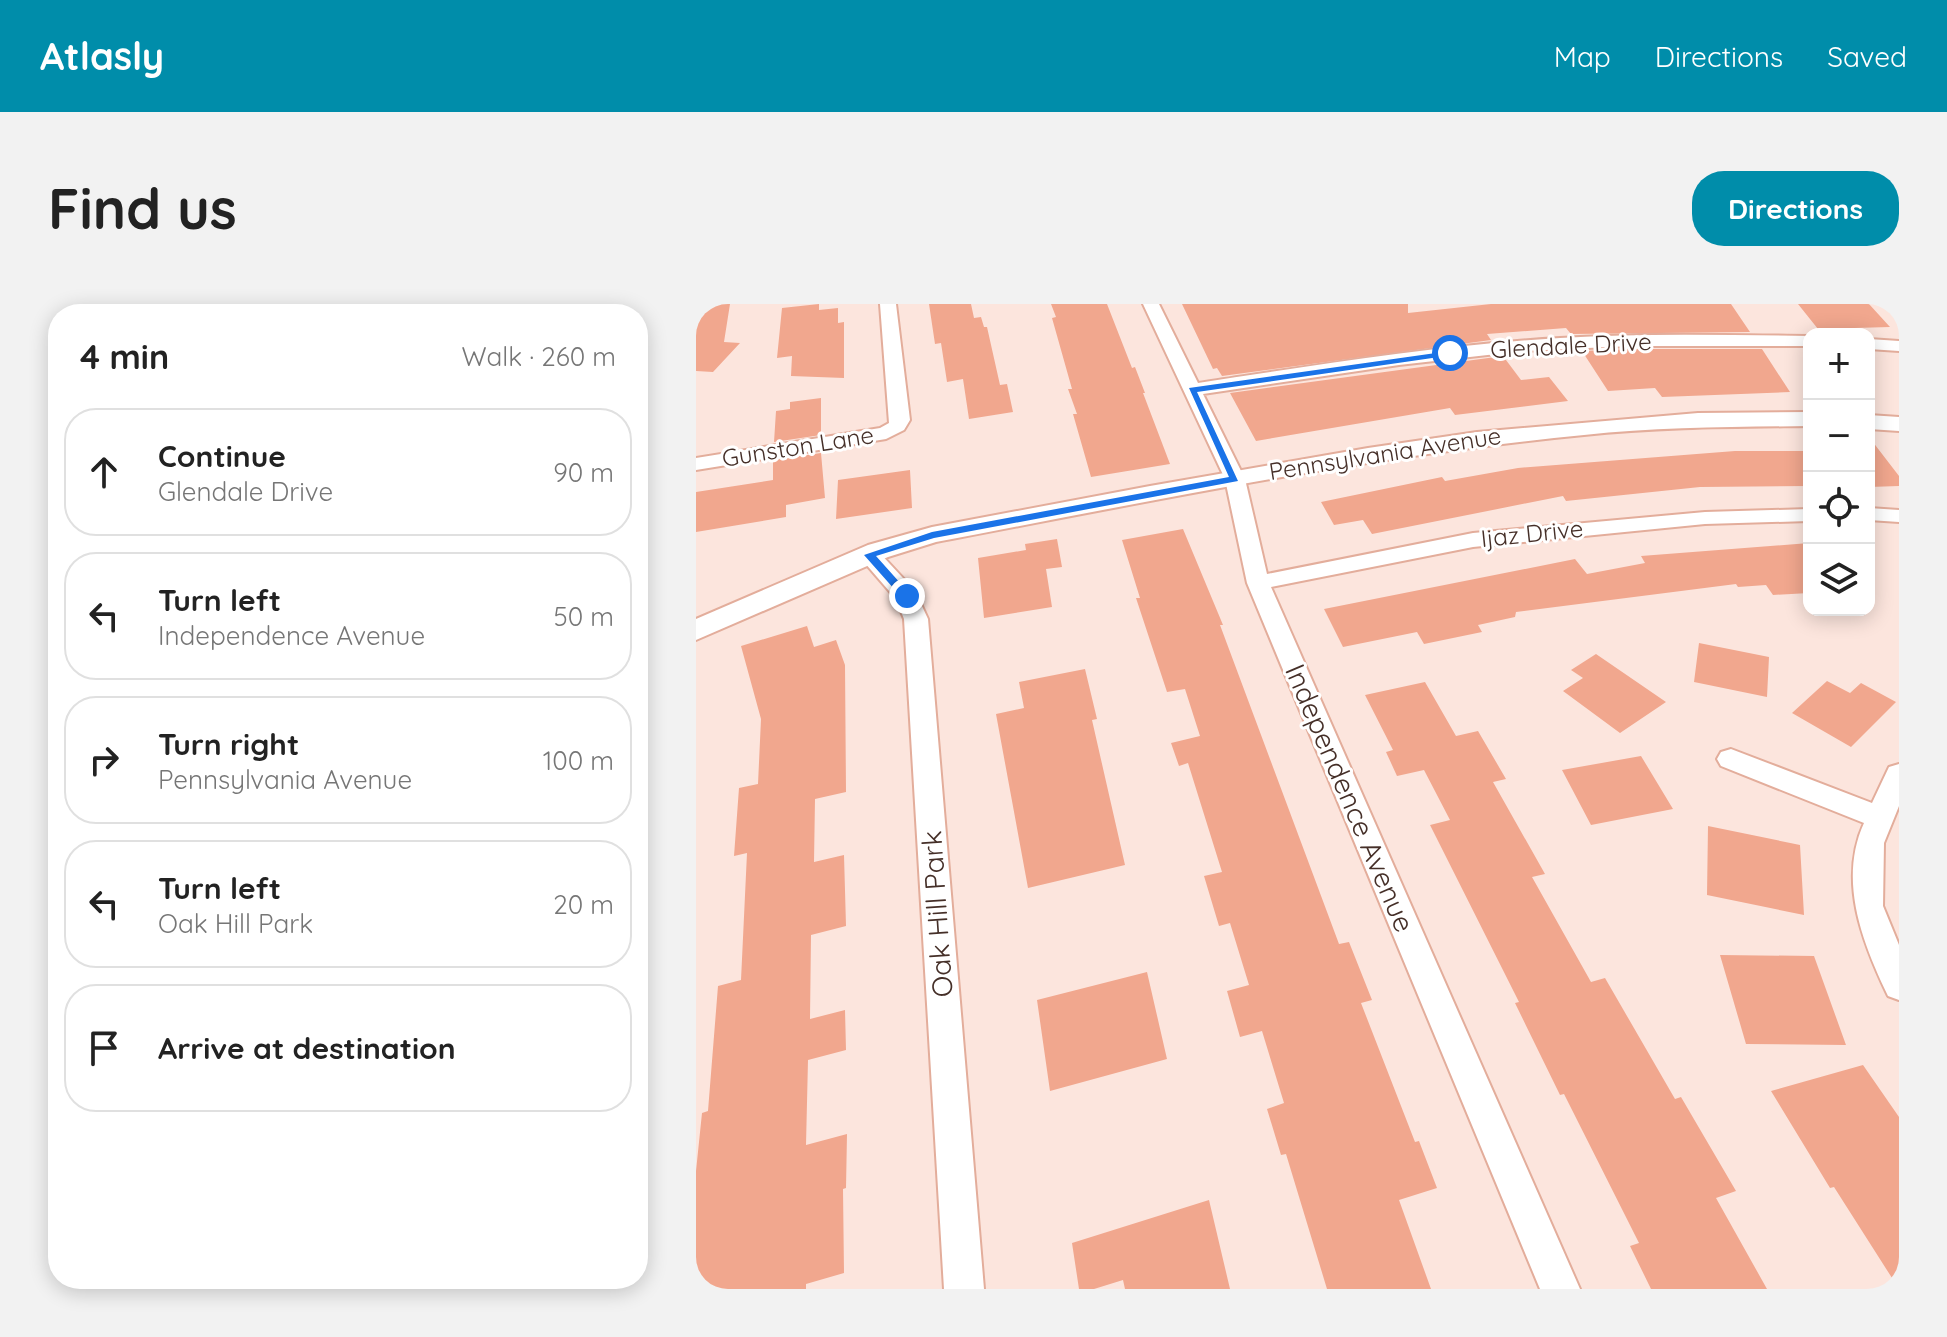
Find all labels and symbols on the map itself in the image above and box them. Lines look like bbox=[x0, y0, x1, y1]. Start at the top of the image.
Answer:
street label: Glendale Drive bbox=[1489, 326, 1652, 364]
route start bbox=[1432, 335, 1468, 371]
street label: Gunston Lane bbox=[720, 419, 876, 473]
street label: Pennsylvania Avenue bbox=[1267, 420, 1503, 486]
street label: Ijaz Drive bbox=[1479, 513, 1585, 553]
route end bbox=[889, 578, 925, 614]
street label: Independence Avenue bbox=[1278, 659, 1423, 937]
street label: Oak Hill Park bbox=[913, 830, 960, 999]

